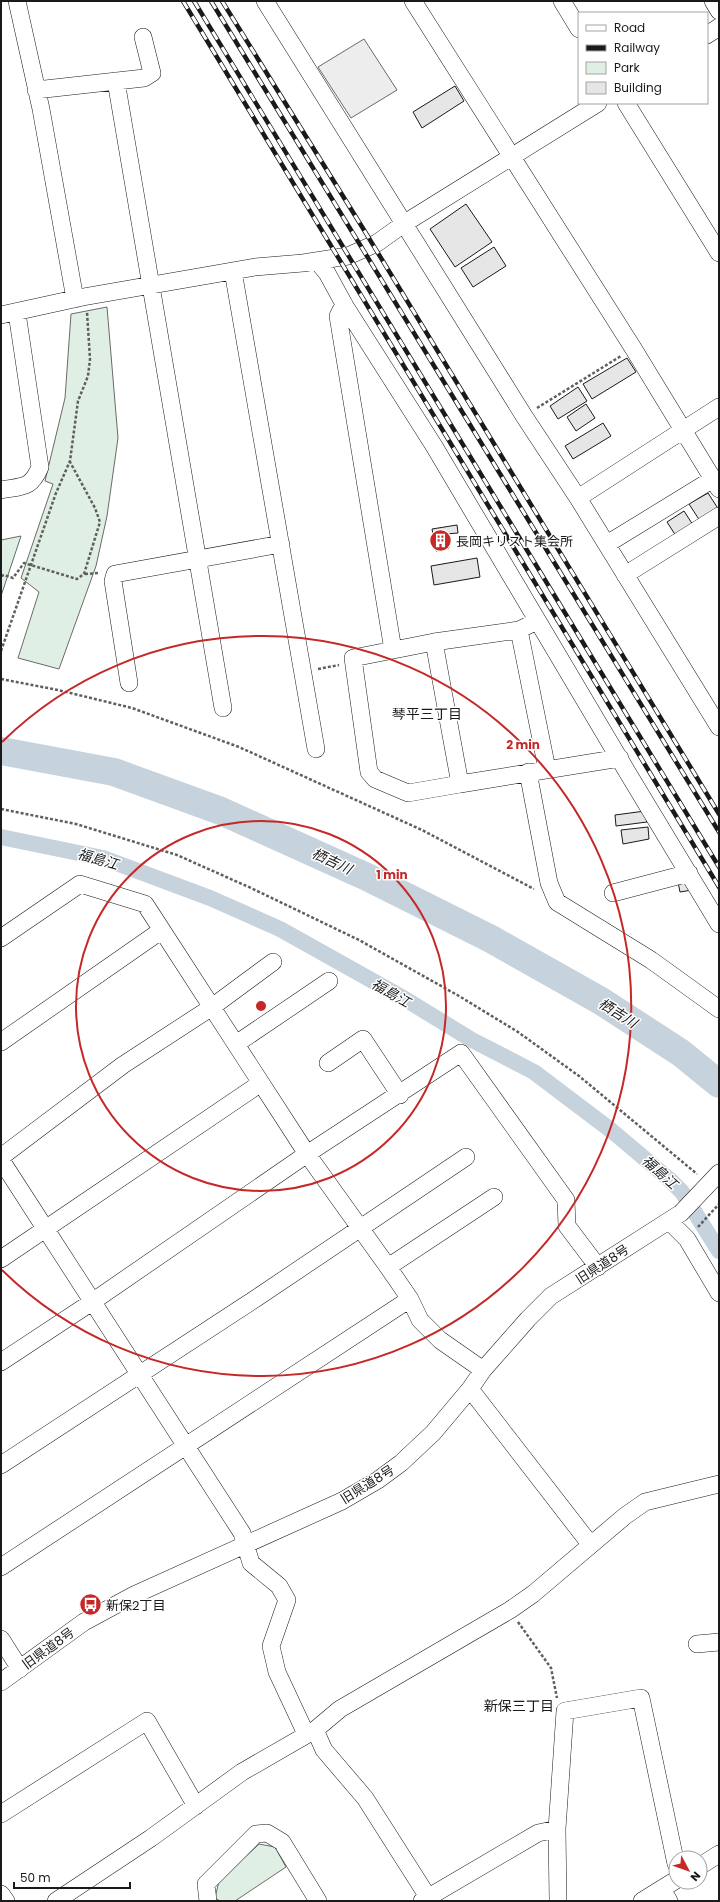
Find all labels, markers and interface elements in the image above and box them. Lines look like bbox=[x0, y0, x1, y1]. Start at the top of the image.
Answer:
legend bbox=[578, 12, 708, 104]
text: Road bbox=[614, 19, 645, 36]
text: Railway bbox=[614, 39, 660, 56]
text: Park bbox=[614, 59, 641, 76]
text: Building bbox=[614, 79, 662, 96]
building icon: 長岡キリスト集会所 bbox=[428, 528, 454, 554]
place label: 長岡キリスト集会所 bbox=[456, 532, 573, 551]
district label: 琴平三丁目 bbox=[392, 704, 462, 724]
text: 2 min bbox=[506, 736, 540, 753]
water label: 栖吉川 bbox=[309, 843, 357, 880]
water label: 福島江 bbox=[75, 844, 123, 875]
text: 1 min bbox=[376, 866, 408, 883]
water label: 福島江 bbox=[368, 974, 416, 1013]
water label: 栖吉川 bbox=[595, 993, 643, 1034]
centre of rings bbox=[254, 999, 268, 1013]
water label: 福島江 bbox=[638, 1151, 684, 1195]
street label: 旧県道8号 bbox=[572, 1240, 633, 1289]
street label: 旧県道8号 bbox=[337, 1460, 398, 1508]
bus stop icon: 新保2丁目 bbox=[77, 1592, 103, 1618]
place label: 新保2丁目 bbox=[106, 1596, 165, 1615]
street label: 旧県道8号 bbox=[18, 1623, 78, 1674]
district label: 新保三丁目 bbox=[484, 1696, 554, 1716]
north arrow bbox=[668, 1850, 708, 1890]
scale bar bbox=[14, 1864, 130, 1890]
text: N bbox=[687, 1868, 704, 1885]
text: 50 m bbox=[20, 1869, 51, 1886]

